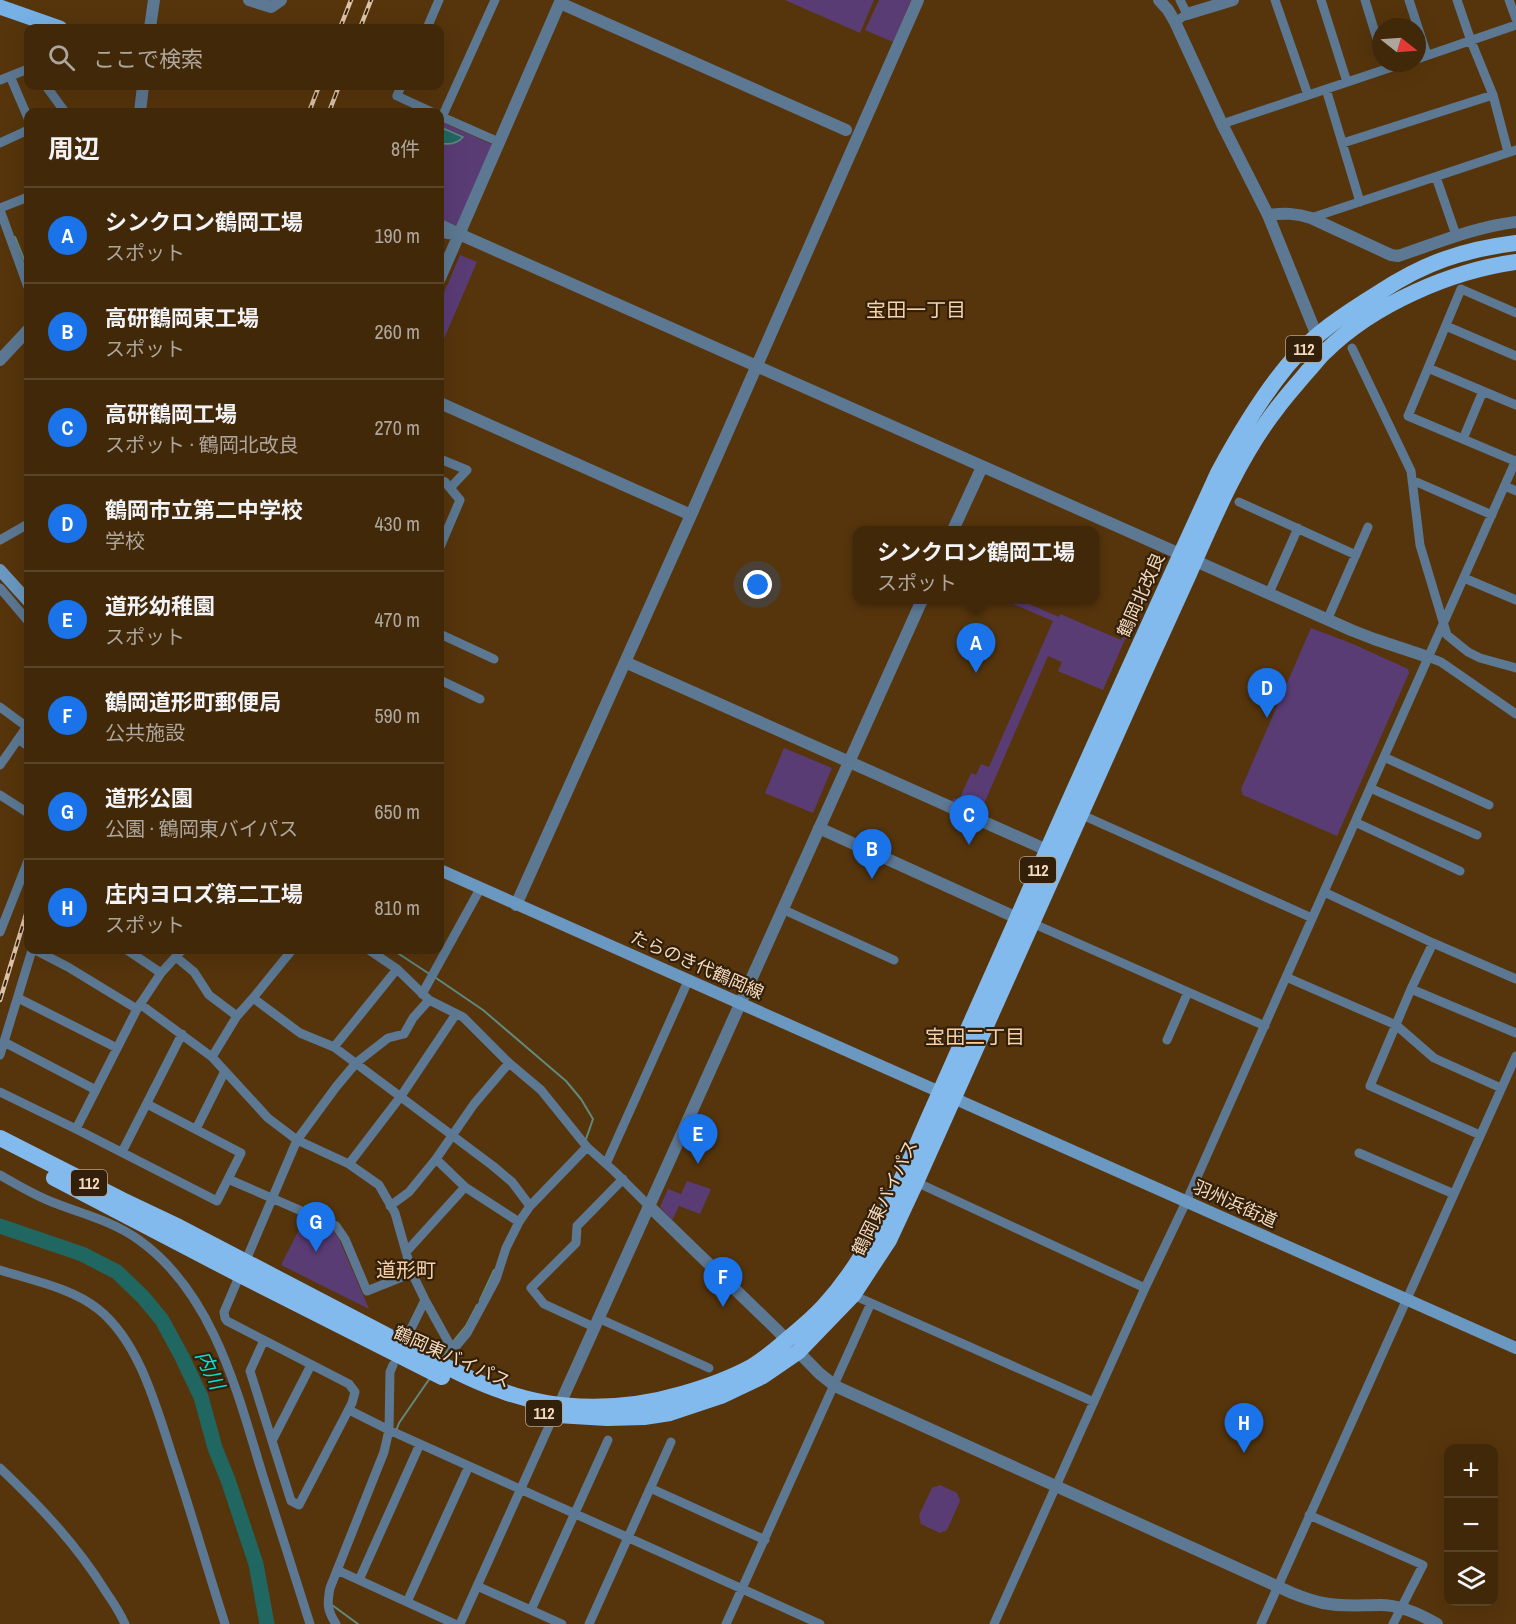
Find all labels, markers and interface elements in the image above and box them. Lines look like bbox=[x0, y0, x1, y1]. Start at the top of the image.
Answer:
north arrow bbox=[1372, 18, 1426, 72]
search box bbox=[24, 24, 444, 90]
icon: search bbox=[45, 41, 78, 74]
text: ここで検索 bbox=[93, 44, 203, 74]
text: 周辺 bbox=[48, 131, 100, 166]
text: 8件 bbox=[391, 135, 420, 162]
text: シンクロン鶴岡工場 bbox=[105, 207, 303, 237]
text: A bbox=[62, 222, 73, 249]
text: 190 m bbox=[374, 222, 420, 249]
text: スポット bbox=[105, 239, 185, 266]
district label: 宝田一丁目 bbox=[866, 296, 966, 323]
text: 高研鶴岡東工場 bbox=[105, 303, 259, 333]
text: B bbox=[62, 318, 73, 345]
text: 260 m bbox=[374, 318, 420, 345]
text: スポット bbox=[105, 335, 185, 362]
road number: 112 bbox=[1286, 336, 1322, 362]
text: 高研鶴岡工場 bbox=[105, 399, 237, 429]
text: C bbox=[62, 414, 73, 441]
text: 270 m bbox=[374, 414, 420, 441]
text: スポット · 鶴岡北改良 bbox=[105, 431, 299, 458]
text: 鶴岡市立第二中学校 bbox=[105, 495, 303, 525]
text: D bbox=[62, 510, 73, 537]
text: 430 m bbox=[374, 510, 420, 537]
popup bbox=[853, 526, 1099, 604]
text: 学校 bbox=[105, 527, 145, 554]
text: シンクロン鶴岡工場 bbox=[877, 537, 1075, 567]
street label: 鶴岡北改良 bbox=[1111, 549, 1170, 641]
text: スポット bbox=[877, 569, 957, 596]
your location bbox=[743, 570, 772, 599]
text: 道形幼稚園 bbox=[105, 591, 215, 621]
text: E bbox=[62, 606, 73, 633]
text: 470 m bbox=[374, 606, 420, 633]
text: スポット bbox=[105, 623, 185, 650]
pin: A bbox=[956, 624, 996, 673]
pin: D bbox=[1248, 668, 1286, 718]
text: 鶴岡道形町郵便局 bbox=[105, 687, 281, 717]
text: F bbox=[62, 702, 73, 729]
text: 590 m bbox=[374, 702, 420, 729]
text: 公共施設 bbox=[105, 719, 185, 746]
text: 道形公園 bbox=[105, 783, 193, 813]
pin: C bbox=[950, 796, 988, 845]
text: G bbox=[61, 798, 74, 825]
text: 650 m bbox=[374, 798, 420, 825]
text: 公園 · 鶴岡東バイパス bbox=[105, 815, 298, 842]
pin: B bbox=[852, 830, 892, 879]
road number: 112 bbox=[1020, 857, 1056, 883]
text: 庄内ヨロズ第二工場 bbox=[105, 879, 303, 909]
text: H bbox=[62, 894, 73, 921]
text: 810 m bbox=[374, 894, 420, 921]
text: スポット bbox=[105, 911, 185, 938]
street label: たらのき代鶴岡線 bbox=[627, 924, 768, 1005]
district label: 宝田二丁目 bbox=[925, 1023, 1025, 1050]
pin: E bbox=[678, 1114, 718, 1164]
street label: 鶴岡東バイパス bbox=[846, 1136, 923, 1260]
road number: 112 bbox=[71, 1170, 107, 1196]
street label: 羽州浜街道 bbox=[1189, 1174, 1281, 1233]
pin: G bbox=[296, 1202, 336, 1252]
district label: 道形町 bbox=[376, 1256, 436, 1283]
pin: F bbox=[704, 1258, 742, 1307]
street label: 鶴岡東バイパス bbox=[390, 1320, 515, 1394]
water label: 内川 bbox=[190, 1346, 232, 1395]
road number: 112 bbox=[526, 1400, 562, 1426]
pin: H bbox=[1224, 1404, 1264, 1453]
map controls bbox=[1444, 1444, 1498, 1606]
button: + bbox=[1444, 1444, 1498, 1498]
button: − bbox=[1444, 1498, 1498, 1552]
button: layers bbox=[1444, 1552, 1498, 1606]

